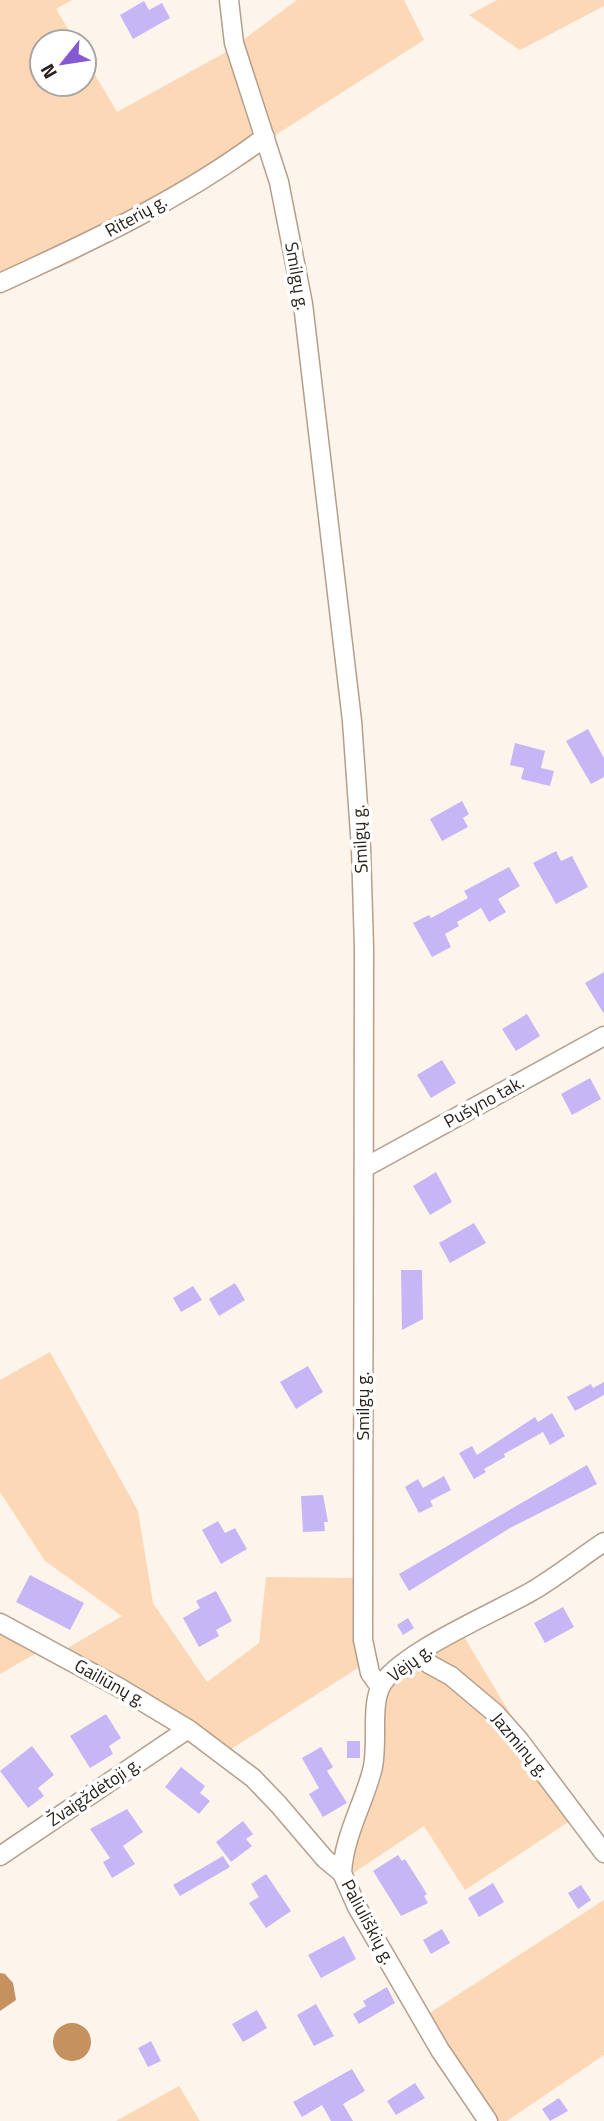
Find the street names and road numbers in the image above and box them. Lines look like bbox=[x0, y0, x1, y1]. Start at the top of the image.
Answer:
street label: Riterių g. bbox=[100, 187, 172, 244]
street label: Smilgų g. bbox=[278, 240, 317, 312]
street label: Smilgų g. bbox=[344, 804, 375, 874]
street label: Pušyno tak. bbox=[439, 1068, 529, 1135]
street label: Smilgų g. bbox=[349, 1372, 376, 1440]
street label: Vėjų g. bbox=[382, 1637, 438, 1688]
street label: Gailiūnų g. bbox=[70, 1652, 151, 1713]
street label: Jazminų g. bbox=[485, 1706, 556, 1783]
street label: Žvaigždėtoji g. bbox=[42, 1750, 146, 1833]
street label: Paliuliškių g. bbox=[335, 1874, 402, 1969]

